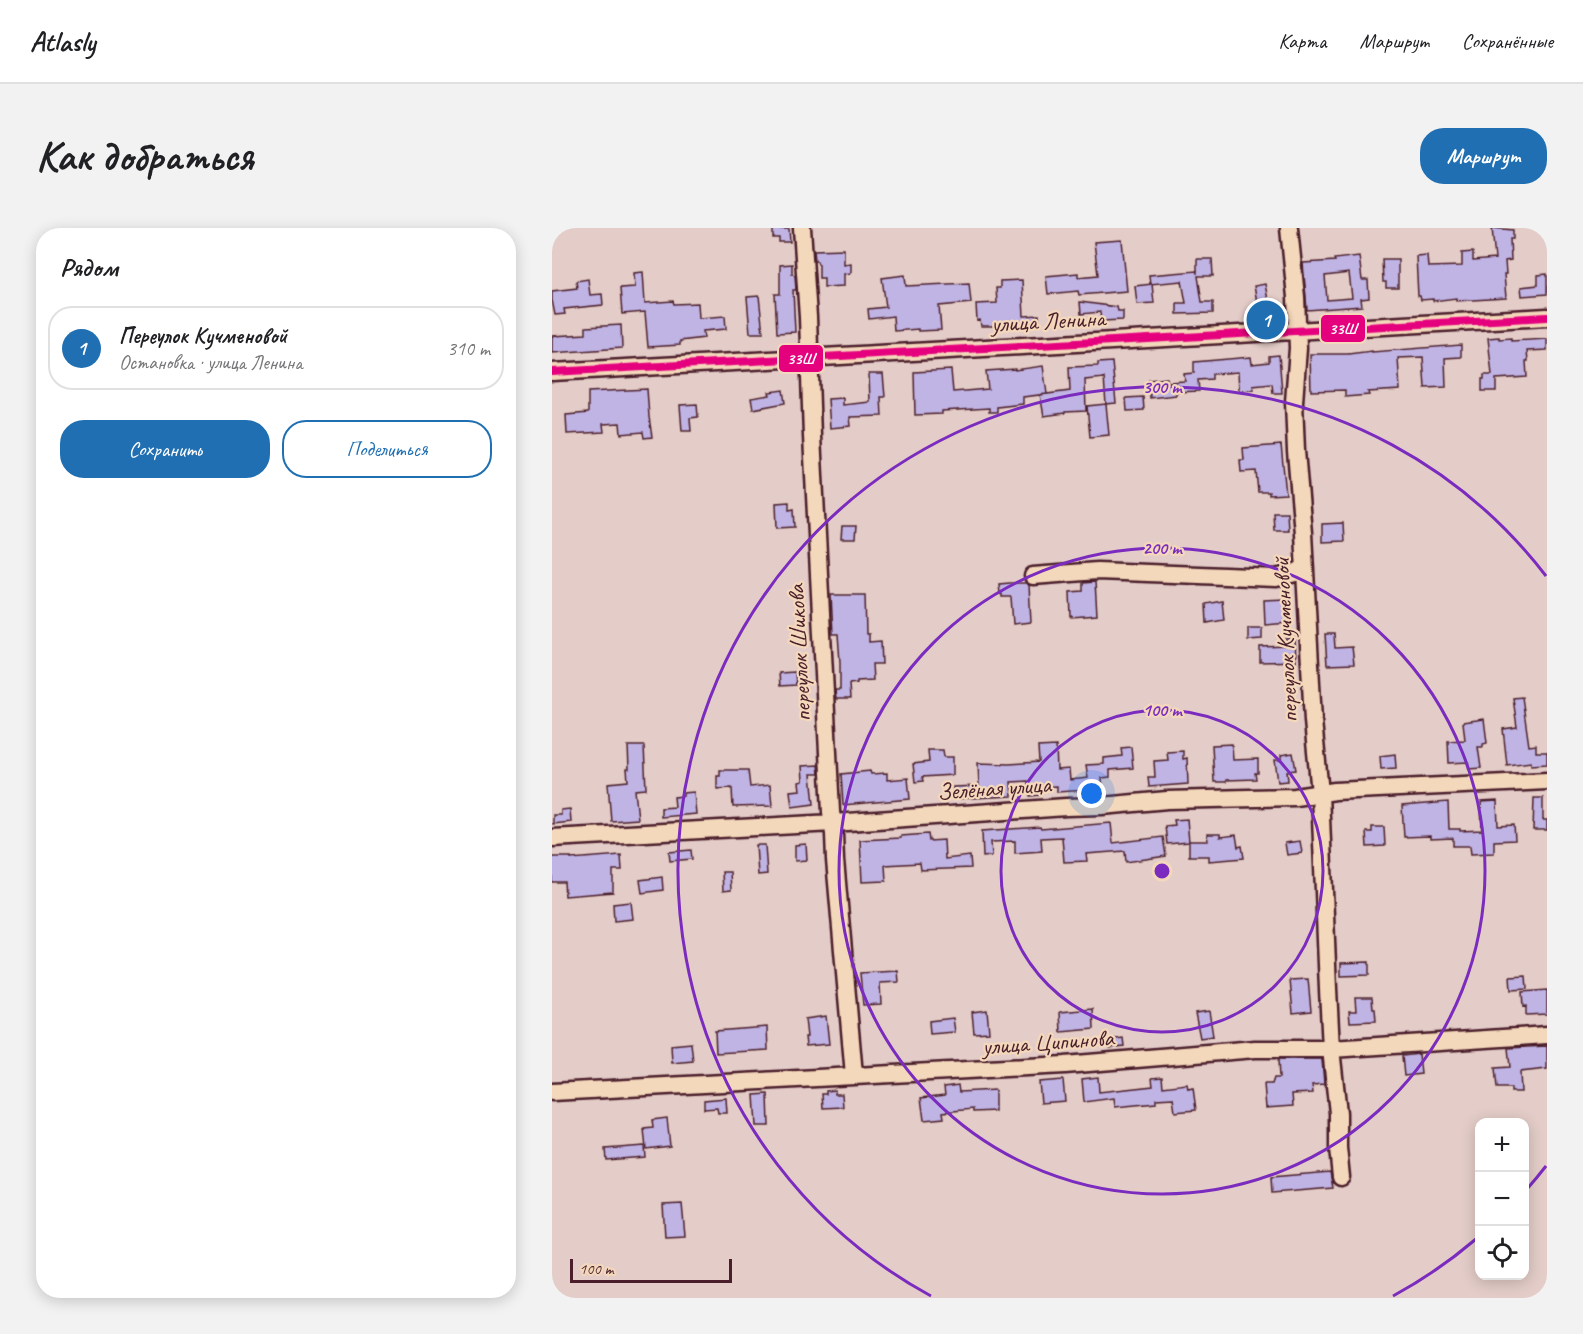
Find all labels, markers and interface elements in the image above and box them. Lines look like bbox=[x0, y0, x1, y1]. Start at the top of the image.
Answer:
text: Atlasly bbox=[30, 24, 95, 59]
text: Карта bbox=[1278, 28, 1327, 54]
text: Маршрут bbox=[1360, 28, 1429, 54]
text: Сохранённые bbox=[1462, 28, 1553, 54]
button: Маршрут bbox=[1420, 128, 1547, 184]
text: Как добраться bbox=[36, 130, 253, 183]
text: Рядом bbox=[60, 251, 118, 284]
pin: 1 bbox=[1246, 298, 1286, 343]
street label: улица Ленина bbox=[988, 303, 1108, 339]
line badge: 33Ш bbox=[1320, 314, 1366, 343]
text: 33Ш bbox=[1329, 319, 1359, 339]
text: Переулок Кучменовой bbox=[119, 322, 287, 350]
text: 1 bbox=[77, 336, 86, 361]
text: 310 m bbox=[447, 336, 490, 361]
line badge: 33Ш bbox=[778, 344, 824, 373]
text: 33Ш bbox=[787, 349, 817, 369]
text: Остановка · улица Ленина bbox=[119, 350, 302, 375]
text: 300 m bbox=[1143, 376, 1183, 398]
button: Сохранить bbox=[60, 420, 270, 478]
button: Поделиться bbox=[282, 420, 492, 478]
text: 200 m bbox=[1143, 537, 1183, 559]
street label: переулок Кучменовой bbox=[1266, 555, 1304, 723]
street label: переулок Шикова bbox=[780, 582, 818, 722]
text: 100 m bbox=[1143, 699, 1183, 721]
street label: Зелёная улица bbox=[936, 769, 1053, 807]
your location bbox=[1077, 779, 1106, 808]
centre of rings bbox=[1152, 861, 1172, 881]
street label: улица Ципинова bbox=[979, 1022, 1116, 1062]
map controls bbox=[1475, 1118, 1529, 1280]
button: + bbox=[1475, 1118, 1529, 1172]
button: − bbox=[1475, 1172, 1529, 1226]
button: locate bbox=[1475, 1226, 1529, 1280]
scale bar bbox=[570, 1256, 732, 1284]
text: 100 m bbox=[579, 1259, 613, 1279]

